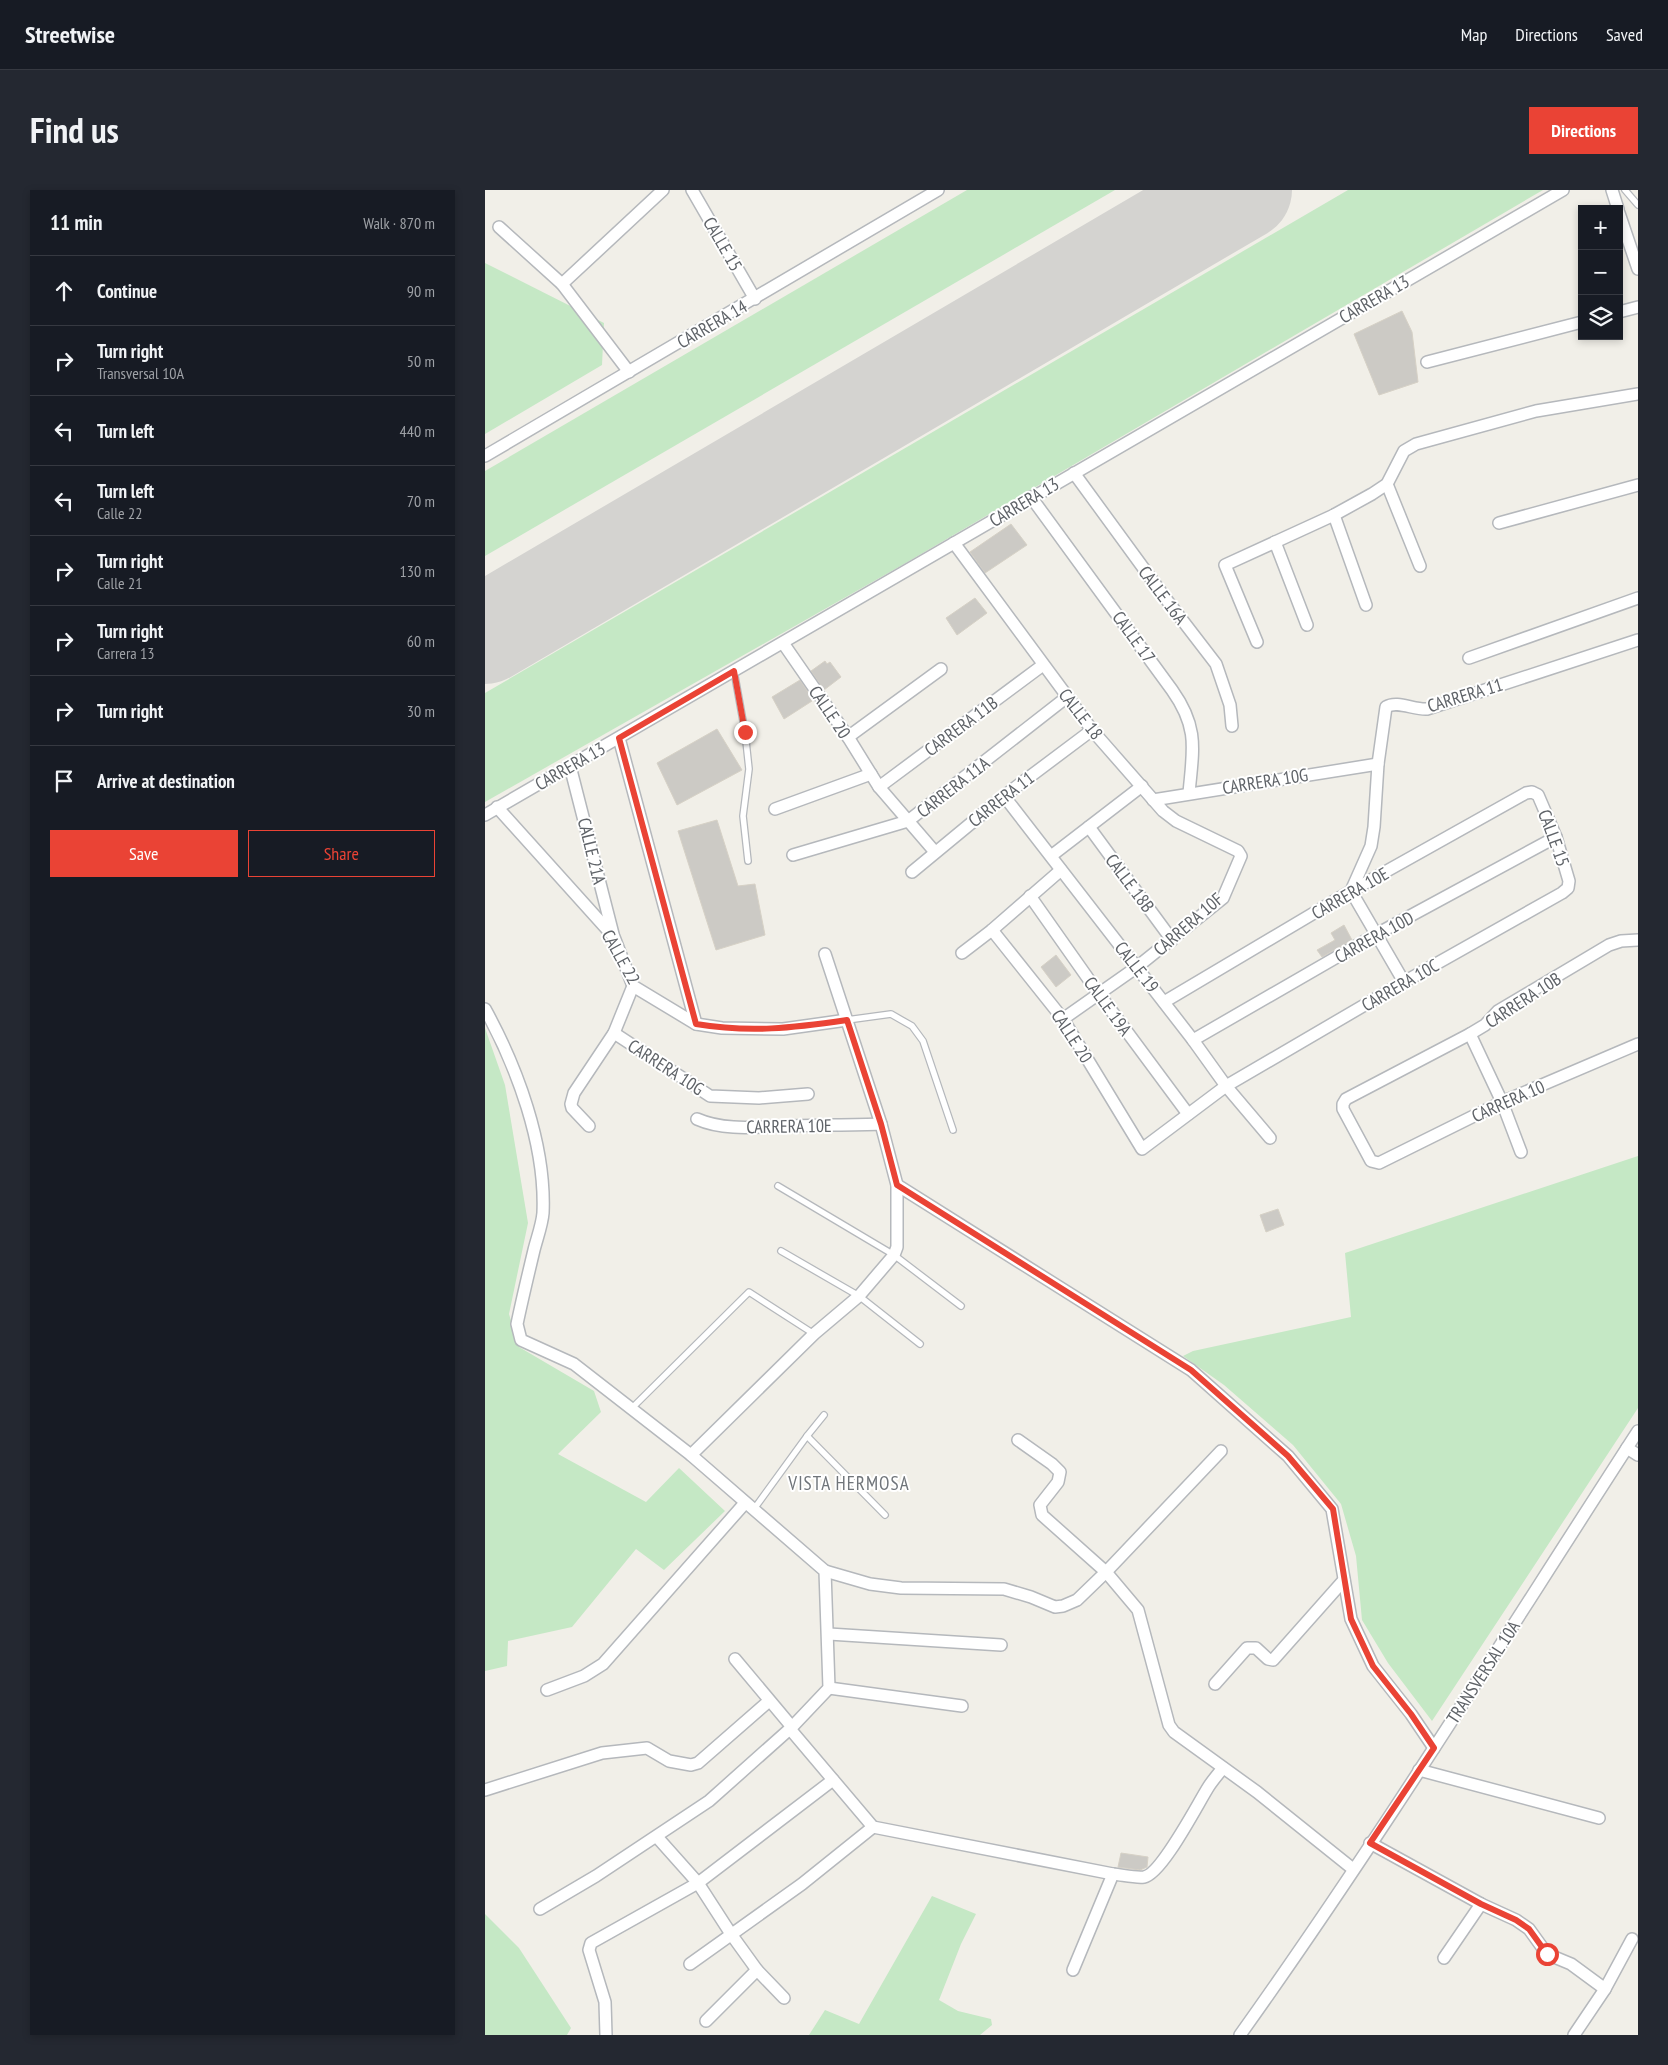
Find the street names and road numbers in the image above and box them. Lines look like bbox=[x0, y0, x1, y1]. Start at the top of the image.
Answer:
street label: CALLE 15 bbox=[698, 213, 748, 275]
street label: CARRERA 13 bbox=[1335, 270, 1413, 328]
street label: CARRERA 14 bbox=[673, 295, 751, 353]
street label: CARRERA 13 bbox=[985, 472, 1063, 532]
street label: CALLE 16A bbox=[1134, 561, 1193, 629]
street label: CALLE 17 bbox=[1107, 606, 1161, 668]
street label: CARRERA 11 bbox=[1425, 673, 1505, 717]
street label: CALLE 20 bbox=[804, 681, 856, 743]
street label: CALLE 18 bbox=[1054, 684, 1108, 744]
street label: CARRERA 11B bbox=[920, 691, 1002, 761]
street label: CARRERA 13 bbox=[531, 737, 609, 795]
street label: CARRERA 11A bbox=[912, 751, 994, 823]
street label: CARRERA 10G bbox=[1221, 763, 1310, 799]
street label: CARRERA 11 bbox=[963, 766, 1039, 832]
street label: CALLE 15 bbox=[1533, 806, 1575, 870]
street label: CALLE 21A bbox=[573, 815, 611, 887]
street label: CALLE 18B bbox=[1101, 849, 1159, 917]
street label: CARRERA 10E bbox=[1307, 862, 1393, 924]
street label: CARRERA 10F bbox=[1148, 887, 1228, 961]
street label: CARRERA 10D bbox=[1330, 906, 1418, 968]
street label: CALLE 22 bbox=[597, 926, 645, 988]
street label: CALLE 19 bbox=[1110, 937, 1164, 997]
street label: CARRERA 10C bbox=[1357, 954, 1443, 1016]
street label: CARRERA 10B bbox=[1481, 967, 1565, 1033]
street label: CALLE 19A bbox=[1079, 972, 1137, 1040]
street label: CALLE 20 bbox=[1046, 1005, 1098, 1067]
street label: CARRERA 10G bbox=[624, 1034, 709, 1100]
street label: CARRERA 10 bbox=[1468, 1075, 1548, 1127]
street label: CARRERA 10E bbox=[746, 1114, 832, 1138]
street label: TRANSVERSAL 10A bbox=[1441, 1616, 1525, 1728]

